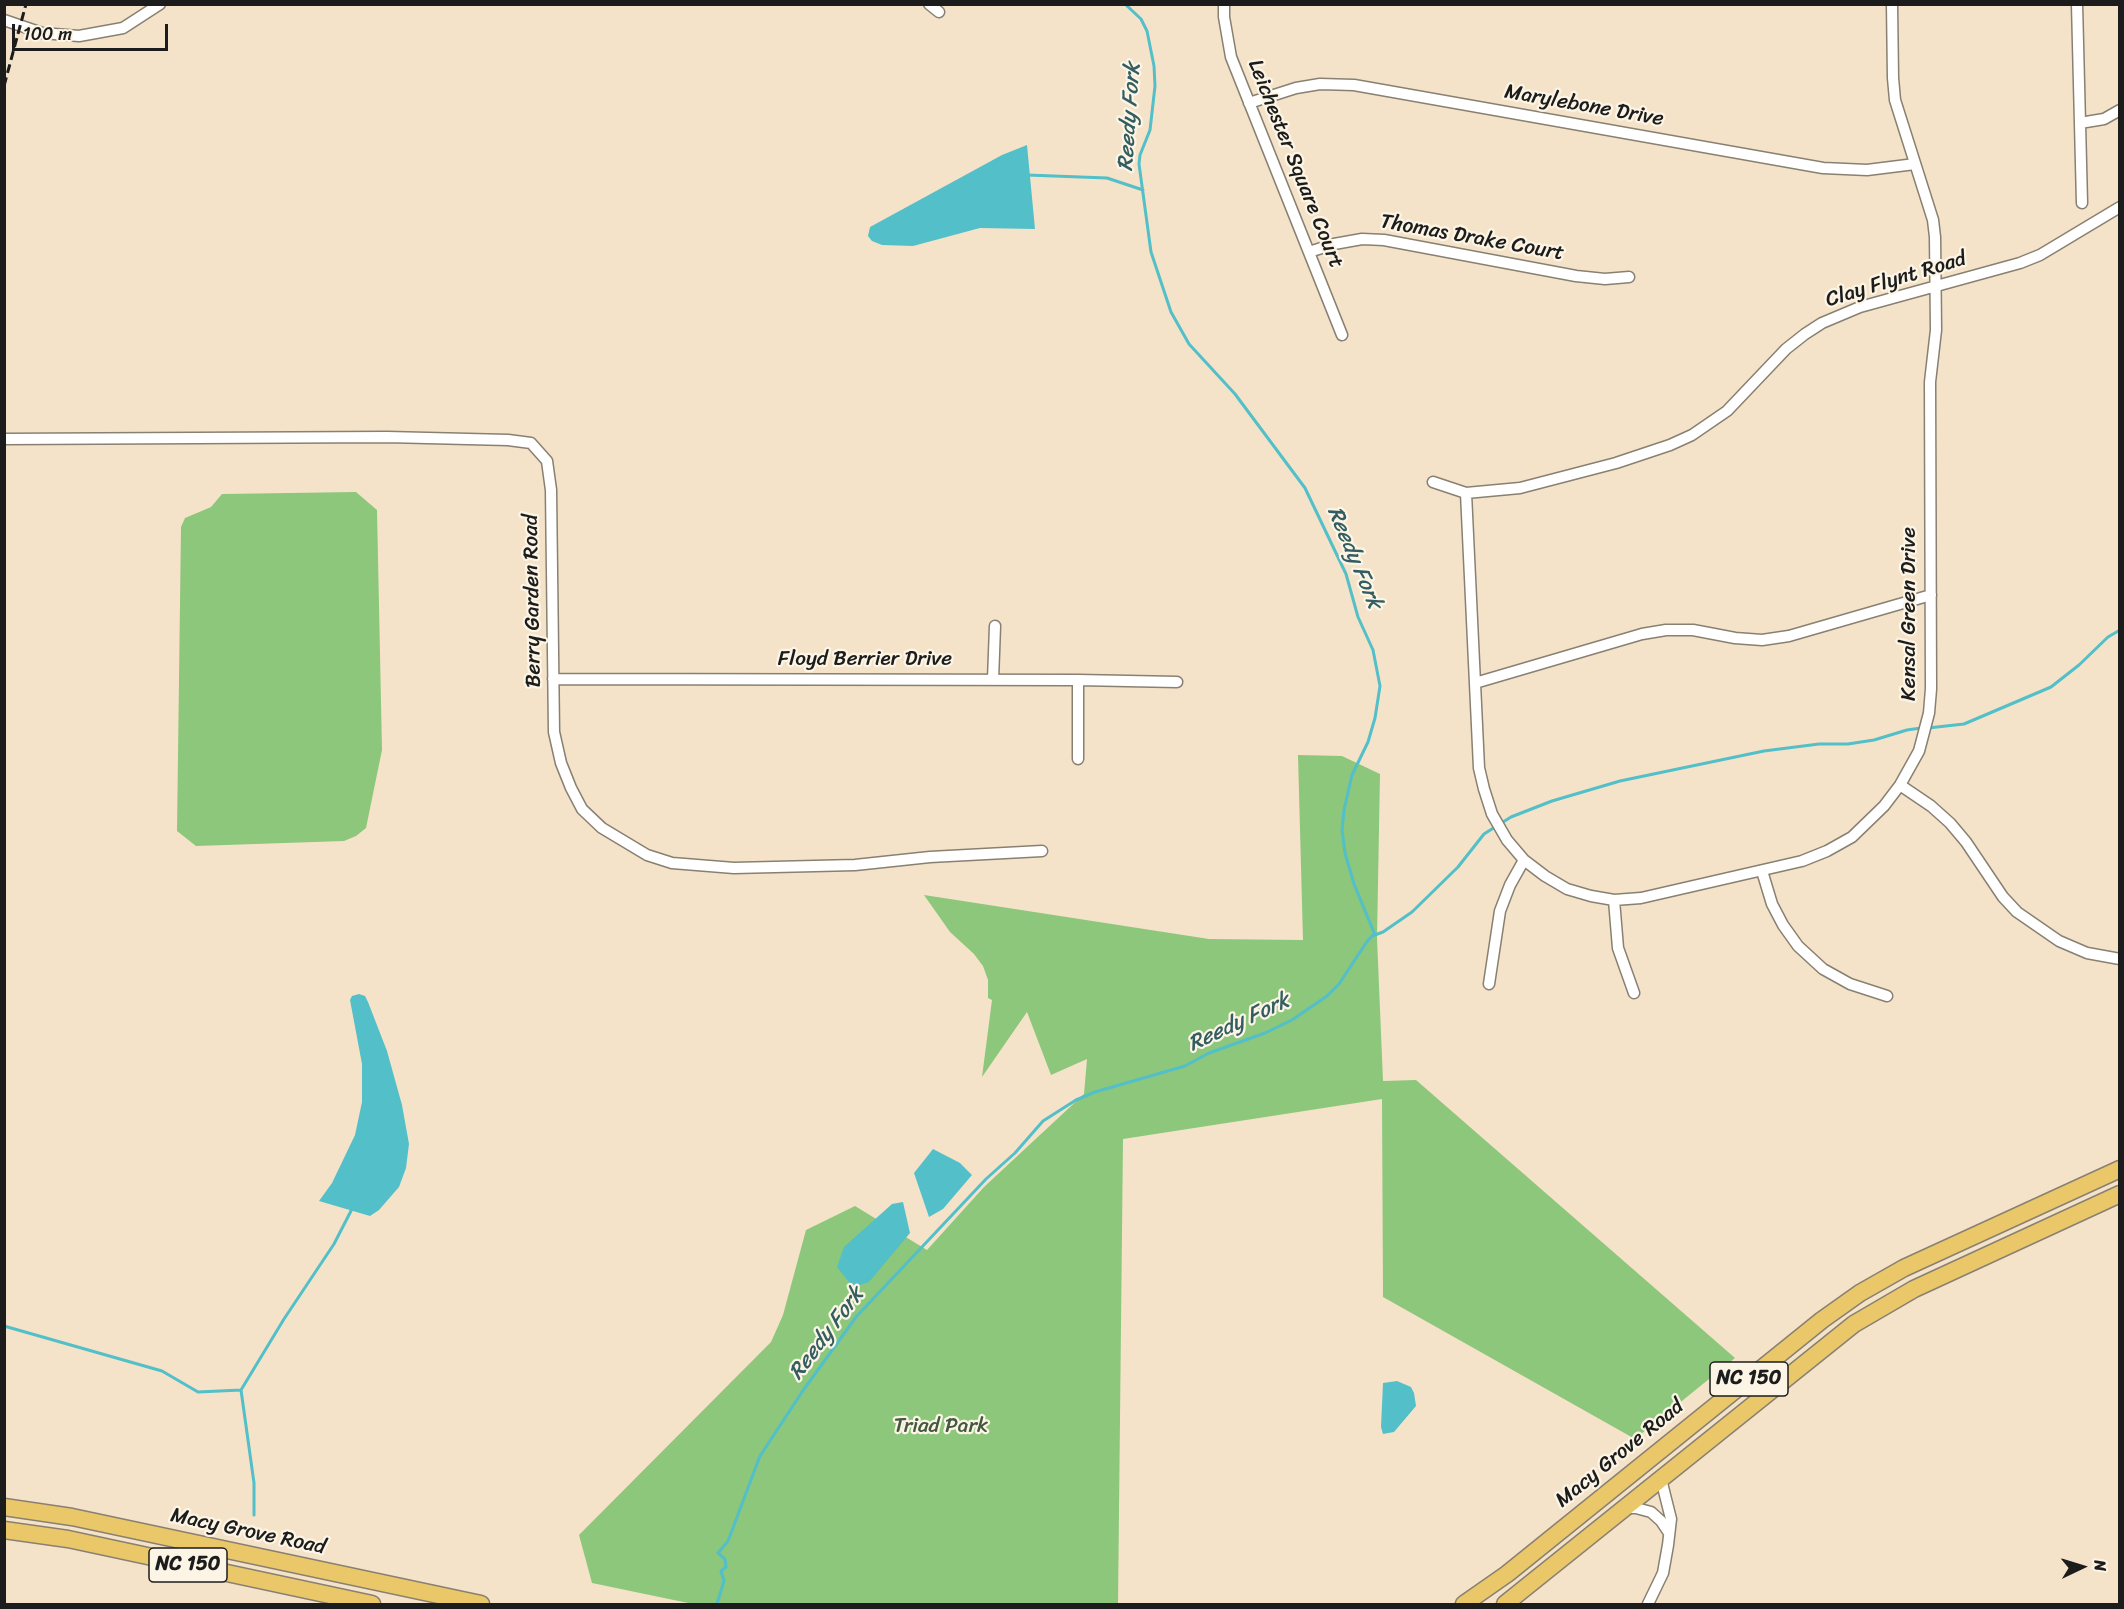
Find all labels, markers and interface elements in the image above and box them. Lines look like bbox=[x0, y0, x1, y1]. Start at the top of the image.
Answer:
scale bar bbox=[15, 12, 171, 50]
text: 100 m bbox=[23, 18, 72, 50]
street label: Leichester Square Court bbox=[1242, 56, 1348, 272]
water label: Reedy Fork bbox=[1113, 62, 1147, 172]
street label: Marylebone Drive bbox=[1503, 80, 1665, 132]
street label: Thomas Drake Court bbox=[1378, 209, 1566, 267]
street label: Clay Flynt Road bbox=[1823, 247, 1969, 313]
water label: Reedy Fork bbox=[1321, 503, 1387, 613]
street label: Berry Garden Road bbox=[519, 514, 547, 688]
street label: Kensal Green Drive bbox=[1897, 527, 1923, 701]
street label: Floyd Berrier Drive bbox=[778, 647, 952, 673]
water label: Reedy Fork bbox=[1184, 988, 1294, 1058]
water label: Reedy Fork bbox=[784, 1283, 870, 1385]
road number: NC 150 bbox=[1710, 1362, 1788, 1396]
street label: Macy Grove Road bbox=[1551, 1395, 1689, 1513]
park label: Triad Park bbox=[894, 1414, 988, 1440]
street label: Macy Grove Road bbox=[168, 1503, 328, 1561]
north arrow bbox=[2052, 1537, 2112, 1597]
road number: NC 150 bbox=[149, 1548, 227, 1582]
text: N bbox=[2086, 1559, 2115, 1572]

